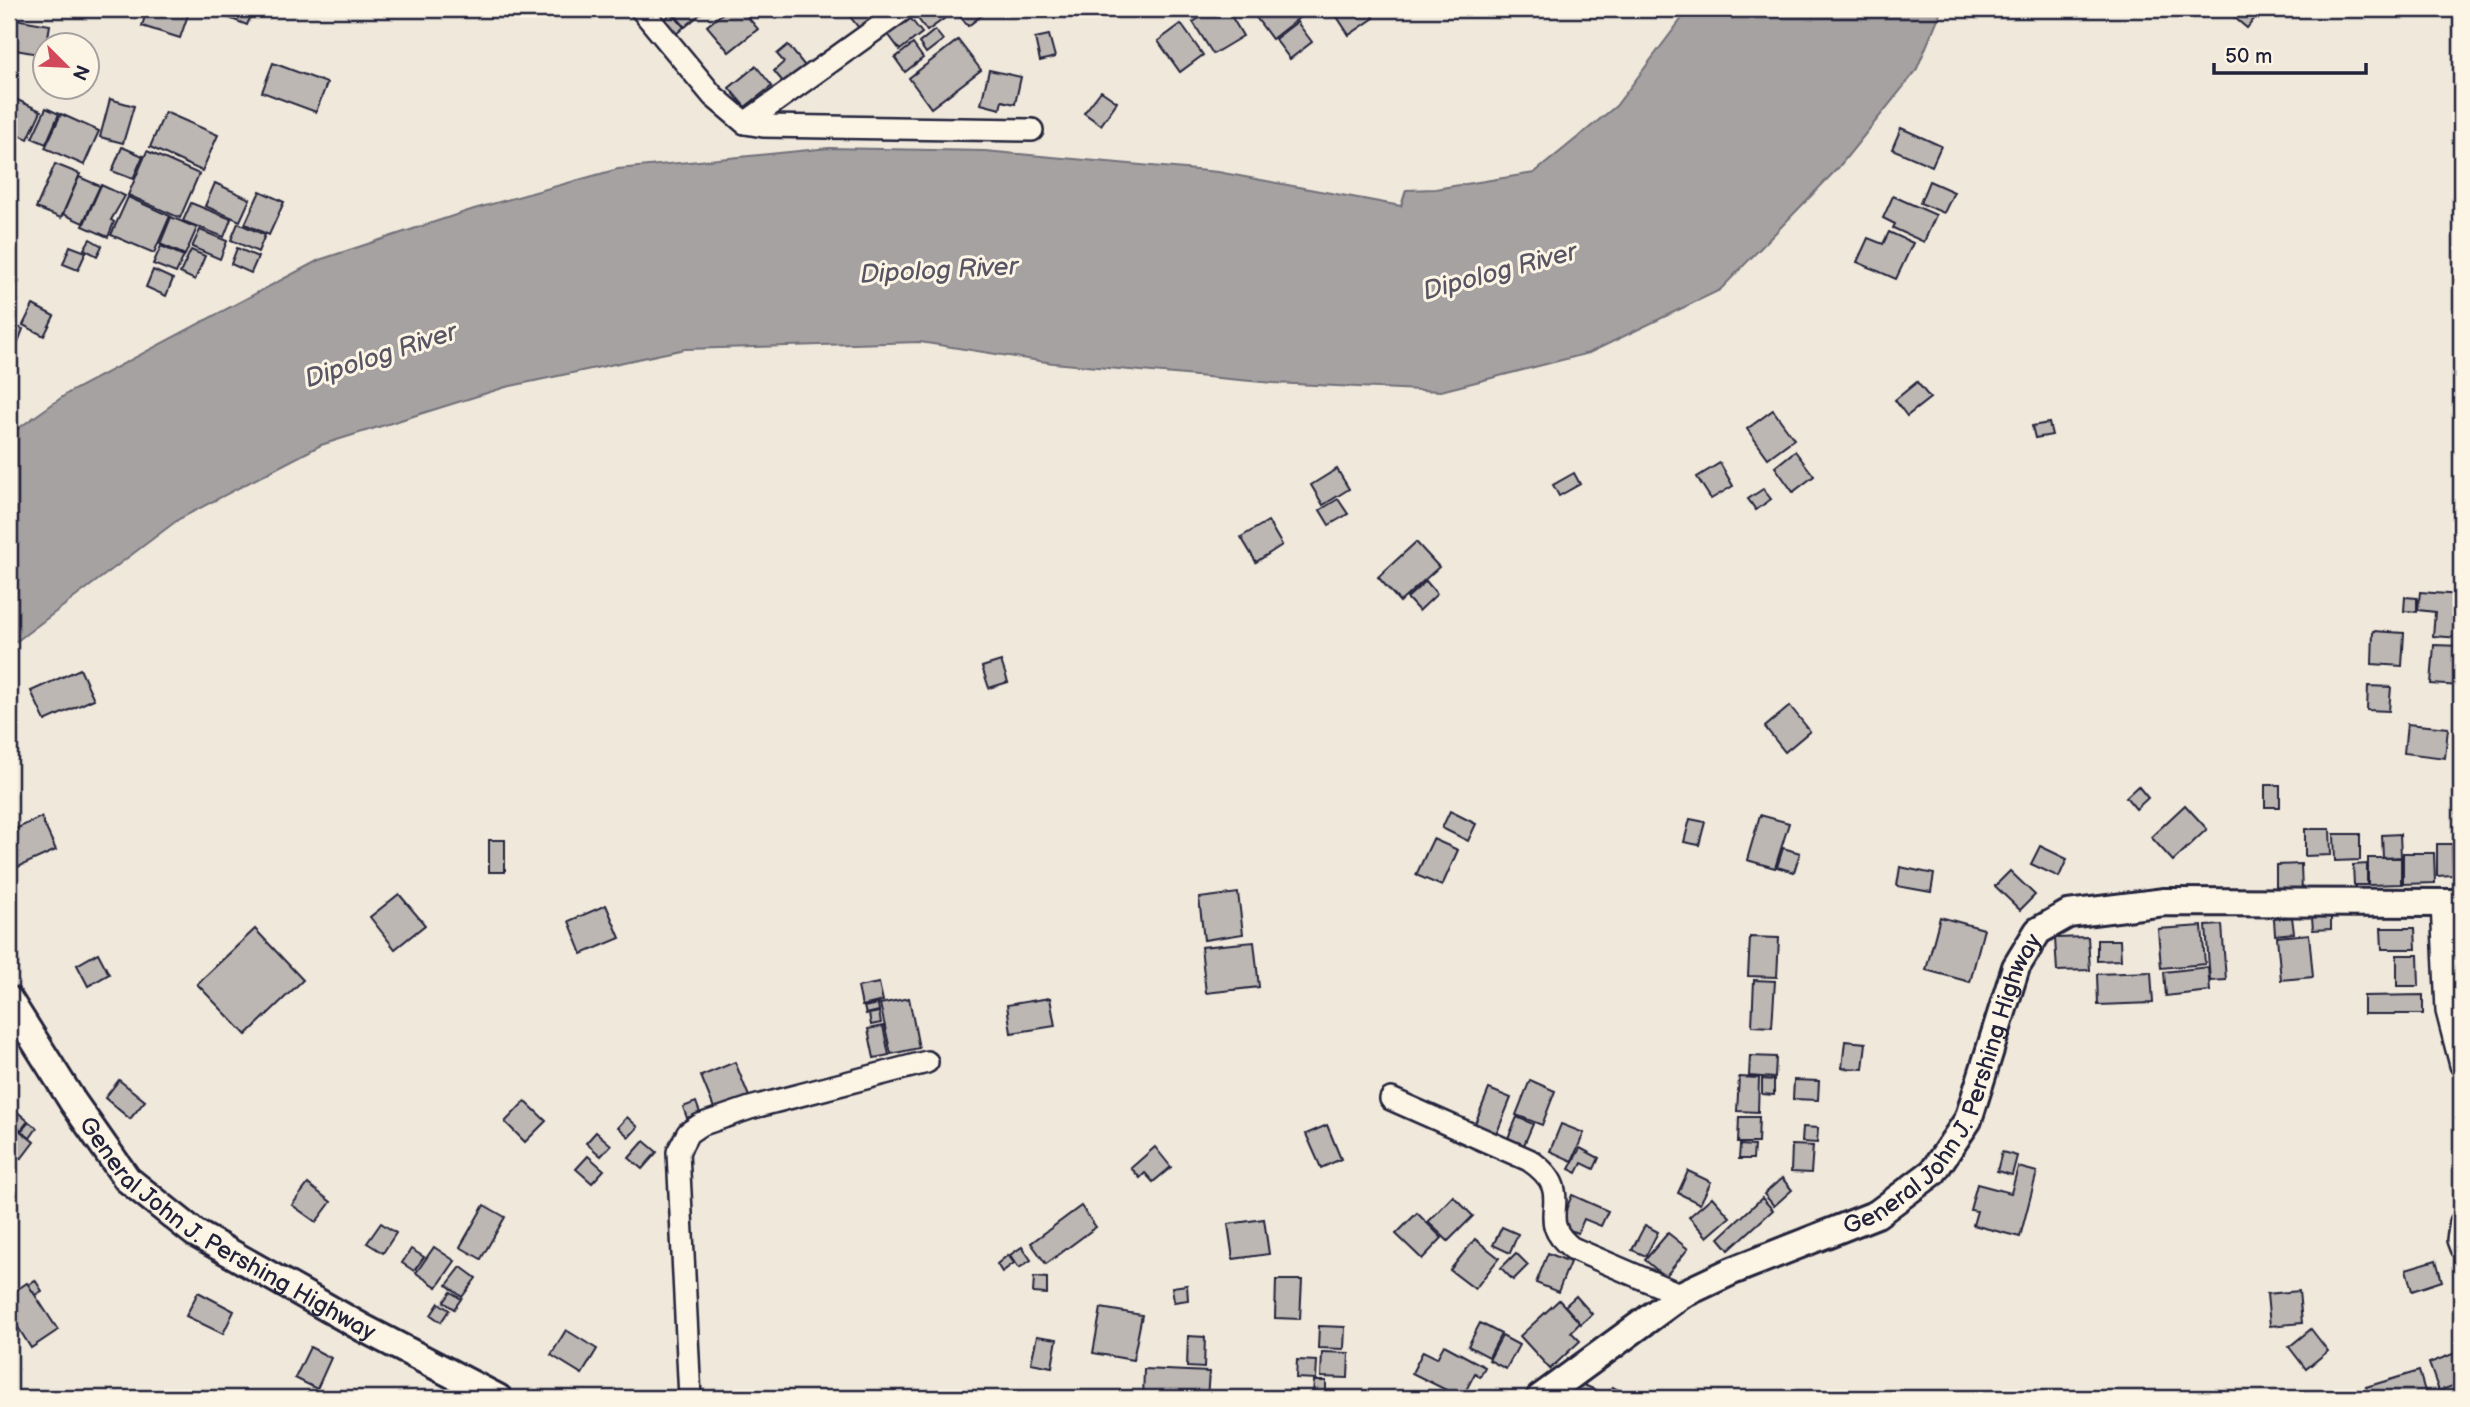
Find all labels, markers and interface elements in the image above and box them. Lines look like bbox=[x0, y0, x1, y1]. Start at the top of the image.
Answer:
north arrow bbox=[32, 32, 102, 102]
scale bar bbox=[2214, 32, 2367, 76]
text: 50 m bbox=[2225, 44, 2272, 69]
text: N bbox=[67, 61, 94, 84]
water label: Dipolog River bbox=[1420, 236, 1582, 307]
water label: Dipolog River bbox=[859, 251, 1020, 291]
water label: Dipolog River bbox=[301, 316, 463, 395]
street label: General John J. Pershing Highway bbox=[1839, 928, 2048, 1240]
street label: General John J. Pershing Highway bbox=[73, 1111, 381, 1347]

